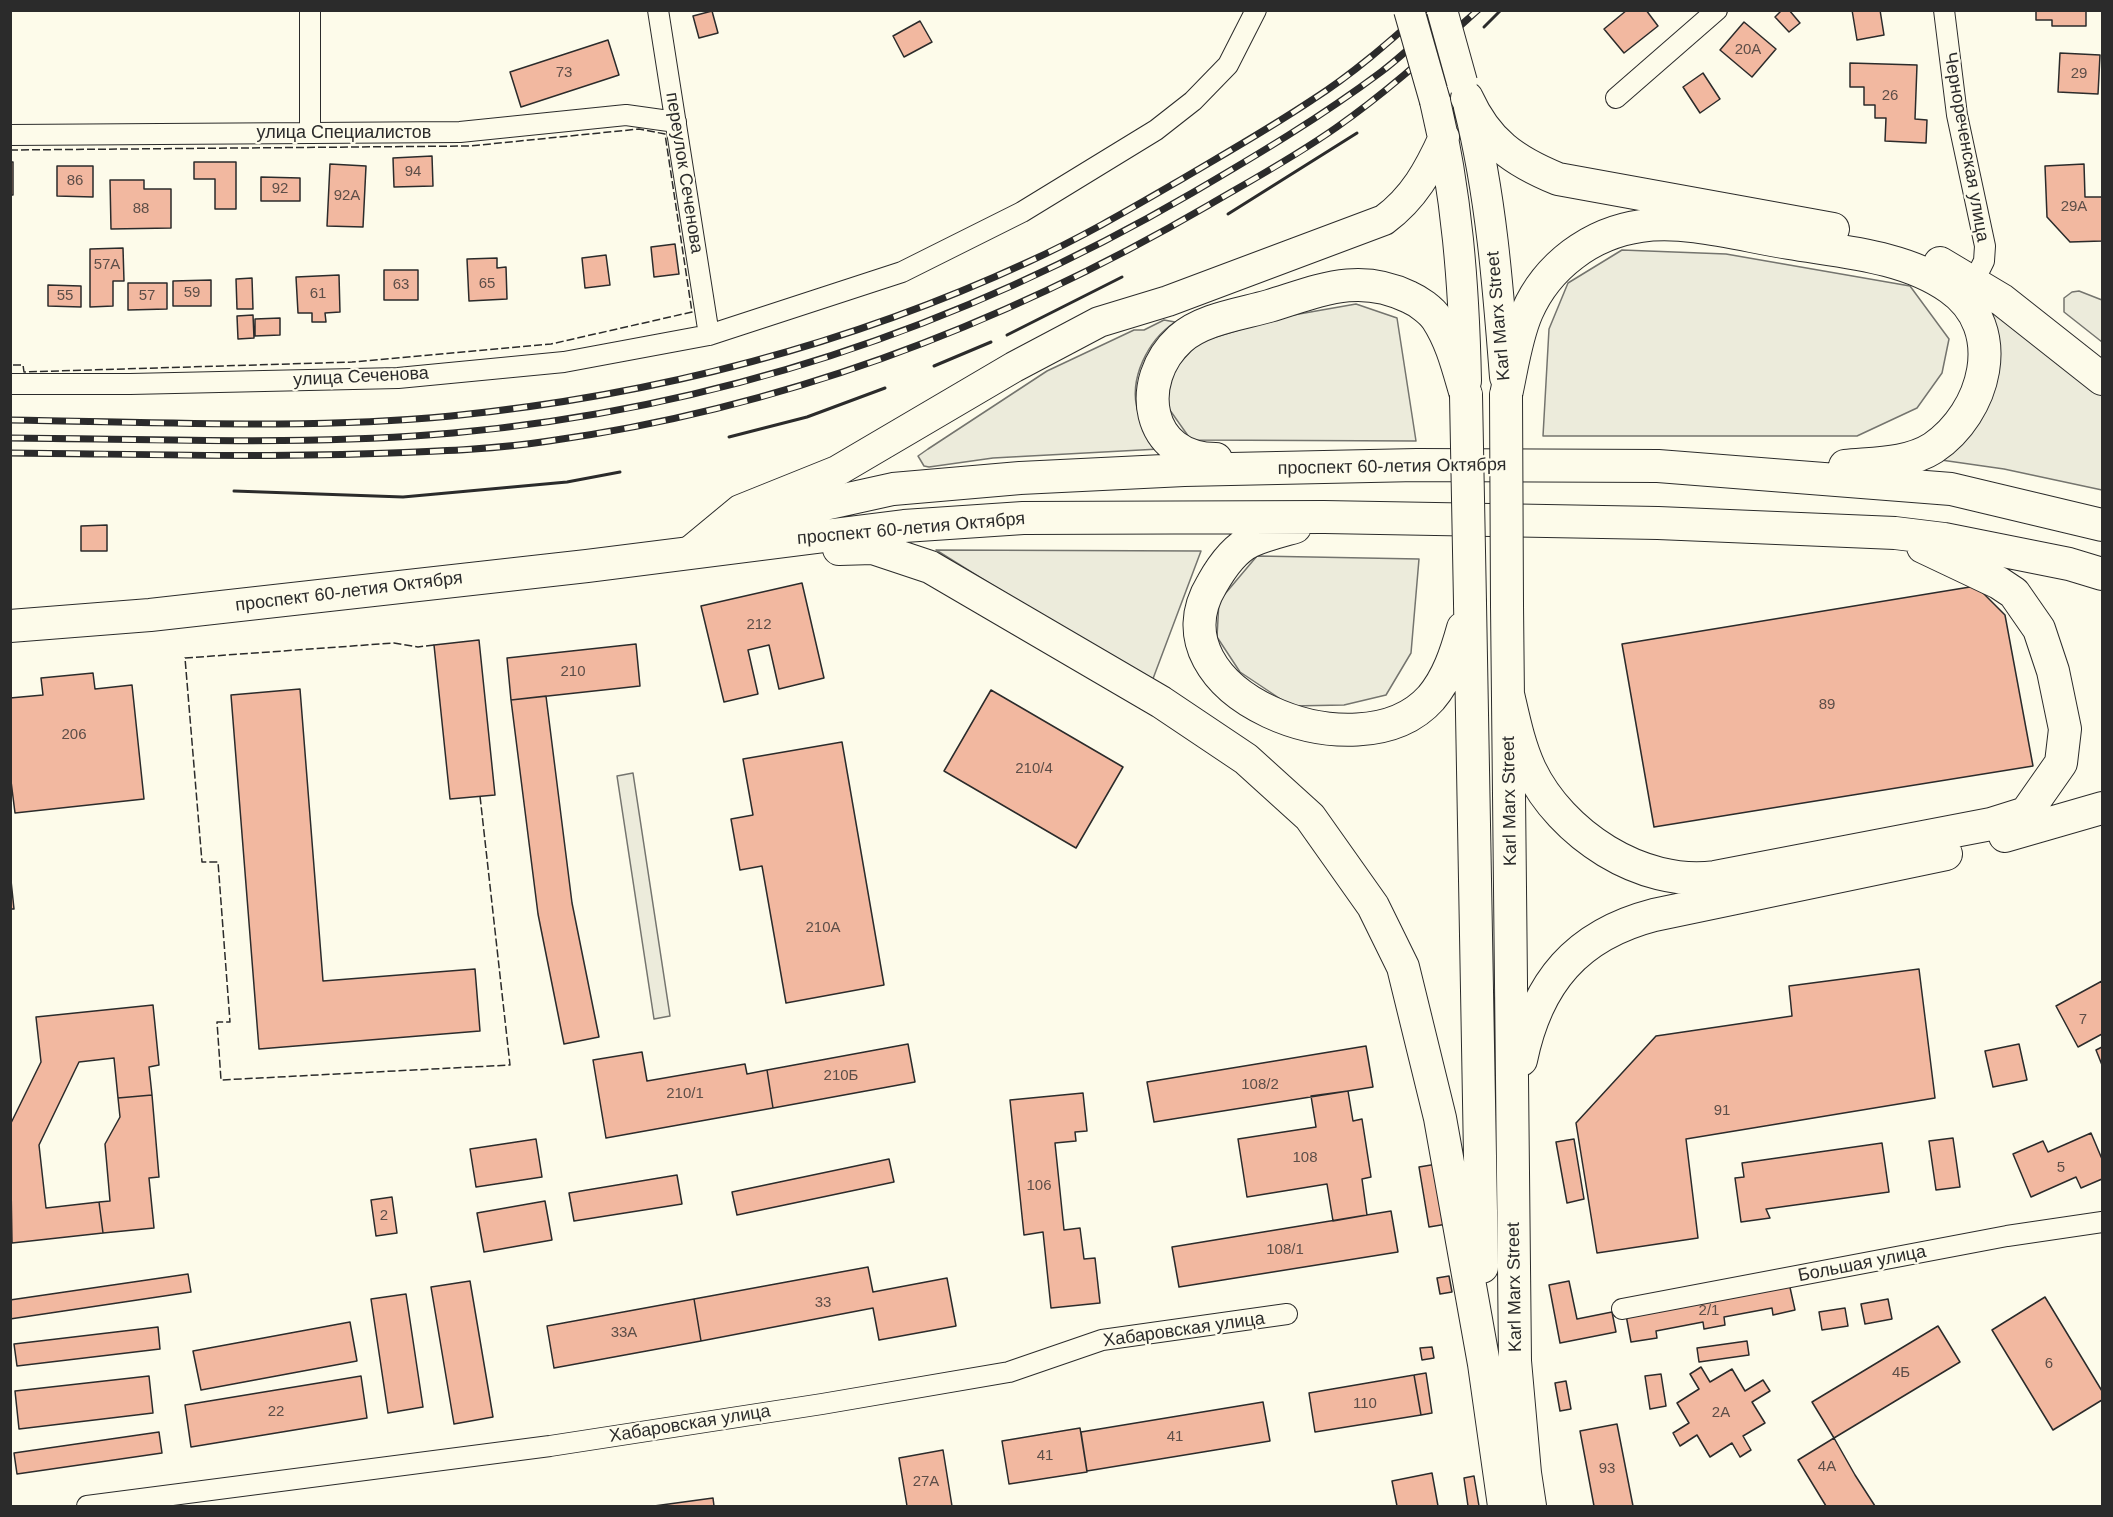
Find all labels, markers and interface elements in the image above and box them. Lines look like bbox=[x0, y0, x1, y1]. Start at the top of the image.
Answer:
house number: 20А bbox=[1735, 41, 1761, 59]
street label: Чернореченская улица bbox=[1939, 50, 1993, 244]
house number: 73 bbox=[556, 64, 572, 82]
house number: 29 bbox=[2071, 65, 2087, 83]
house number: 26 bbox=[1882, 87, 1898, 105]
street label: переулок Сеченова bbox=[661, 91, 707, 255]
street label: улица Специалистов bbox=[257, 122, 431, 144]
house number: 94 bbox=[405, 163, 421, 181]
house number: 86 bbox=[67, 172, 83, 190]
house number: 92 bbox=[272, 180, 288, 198]
house number: 92А bbox=[334, 187, 360, 205]
house number: 29А bbox=[2061, 198, 2087, 216]
house number: 88 bbox=[133, 200, 149, 218]
street label: Karl Marx Street bbox=[1483, 250, 1515, 382]
house number: 57А bbox=[94, 256, 120, 274]
house number: 65 bbox=[479, 275, 495, 293]
house number: 63 bbox=[393, 276, 409, 294]
house number: 59 bbox=[184, 284, 200, 302]
house number: 61 bbox=[310, 285, 326, 303]
house number: 55 bbox=[57, 287, 73, 305]
house number: 57 bbox=[139, 287, 155, 305]
street label: улица Сеченова bbox=[293, 363, 429, 391]
street label: проспект 60-летия Октября bbox=[1277, 454, 1507, 480]
street label: проспект 60-летия Октября bbox=[796, 508, 1026, 550]
street label: проспект 60-летия Октября bbox=[234, 567, 464, 617]
house number: 212 bbox=[746, 616, 772, 634]
house number: 210 bbox=[560, 663, 586, 681]
house number: 89 bbox=[1819, 696, 1835, 714]
house number: 206 bbox=[61, 726, 87, 744]
street label: Karl Marx Street bbox=[1498, 736, 1522, 866]
house number: 210/4 bbox=[1015, 760, 1053, 778]
house number: 210А bbox=[805, 919, 841, 937]
house number: 7 bbox=[2079, 1011, 2087, 1029]
house number: 210Б bbox=[824, 1067, 858, 1085]
house number: 108/2 bbox=[1241, 1076, 1279, 1094]
house number: 210/1 bbox=[666, 1085, 704, 1103]
house number: 91 bbox=[1714, 1102, 1730, 1120]
house number: 108 bbox=[1292, 1149, 1318, 1167]
house number: 5 bbox=[2057, 1159, 2065, 1177]
house number: 106 bbox=[1026, 1177, 1052, 1195]
house number: 2 bbox=[380, 1207, 388, 1225]
street label: Karl Marx Street bbox=[1503, 1222, 1527, 1352]
house number: 108/1 bbox=[1266, 1241, 1304, 1259]
street label: Большая улица bbox=[1796, 1241, 1928, 1287]
house number: 33 bbox=[815, 1294, 831, 1312]
house number: 2/1 bbox=[1699, 1302, 1719, 1320]
street label: Хабаровская улица bbox=[1102, 1308, 1266, 1352]
house number: 33А bbox=[611, 1324, 637, 1342]
house number: 6 bbox=[2045, 1355, 2053, 1373]
house number: 4Б bbox=[1892, 1364, 1910, 1382]
house number: 110 bbox=[1353, 1395, 1377, 1413]
street label: Хабаровская улица bbox=[608, 1401, 772, 1447]
house number: 22 bbox=[268, 1403, 284, 1421]
house number: 2А bbox=[1712, 1404, 1730, 1422]
house number: 41 bbox=[1167, 1428, 1183, 1446]
house number: 41 bbox=[1037, 1447, 1053, 1465]
house number: 4А bbox=[1818, 1458, 1836, 1476]
house number: 93 bbox=[1599, 1460, 1615, 1478]
house number: 27А bbox=[913, 1473, 939, 1491]

